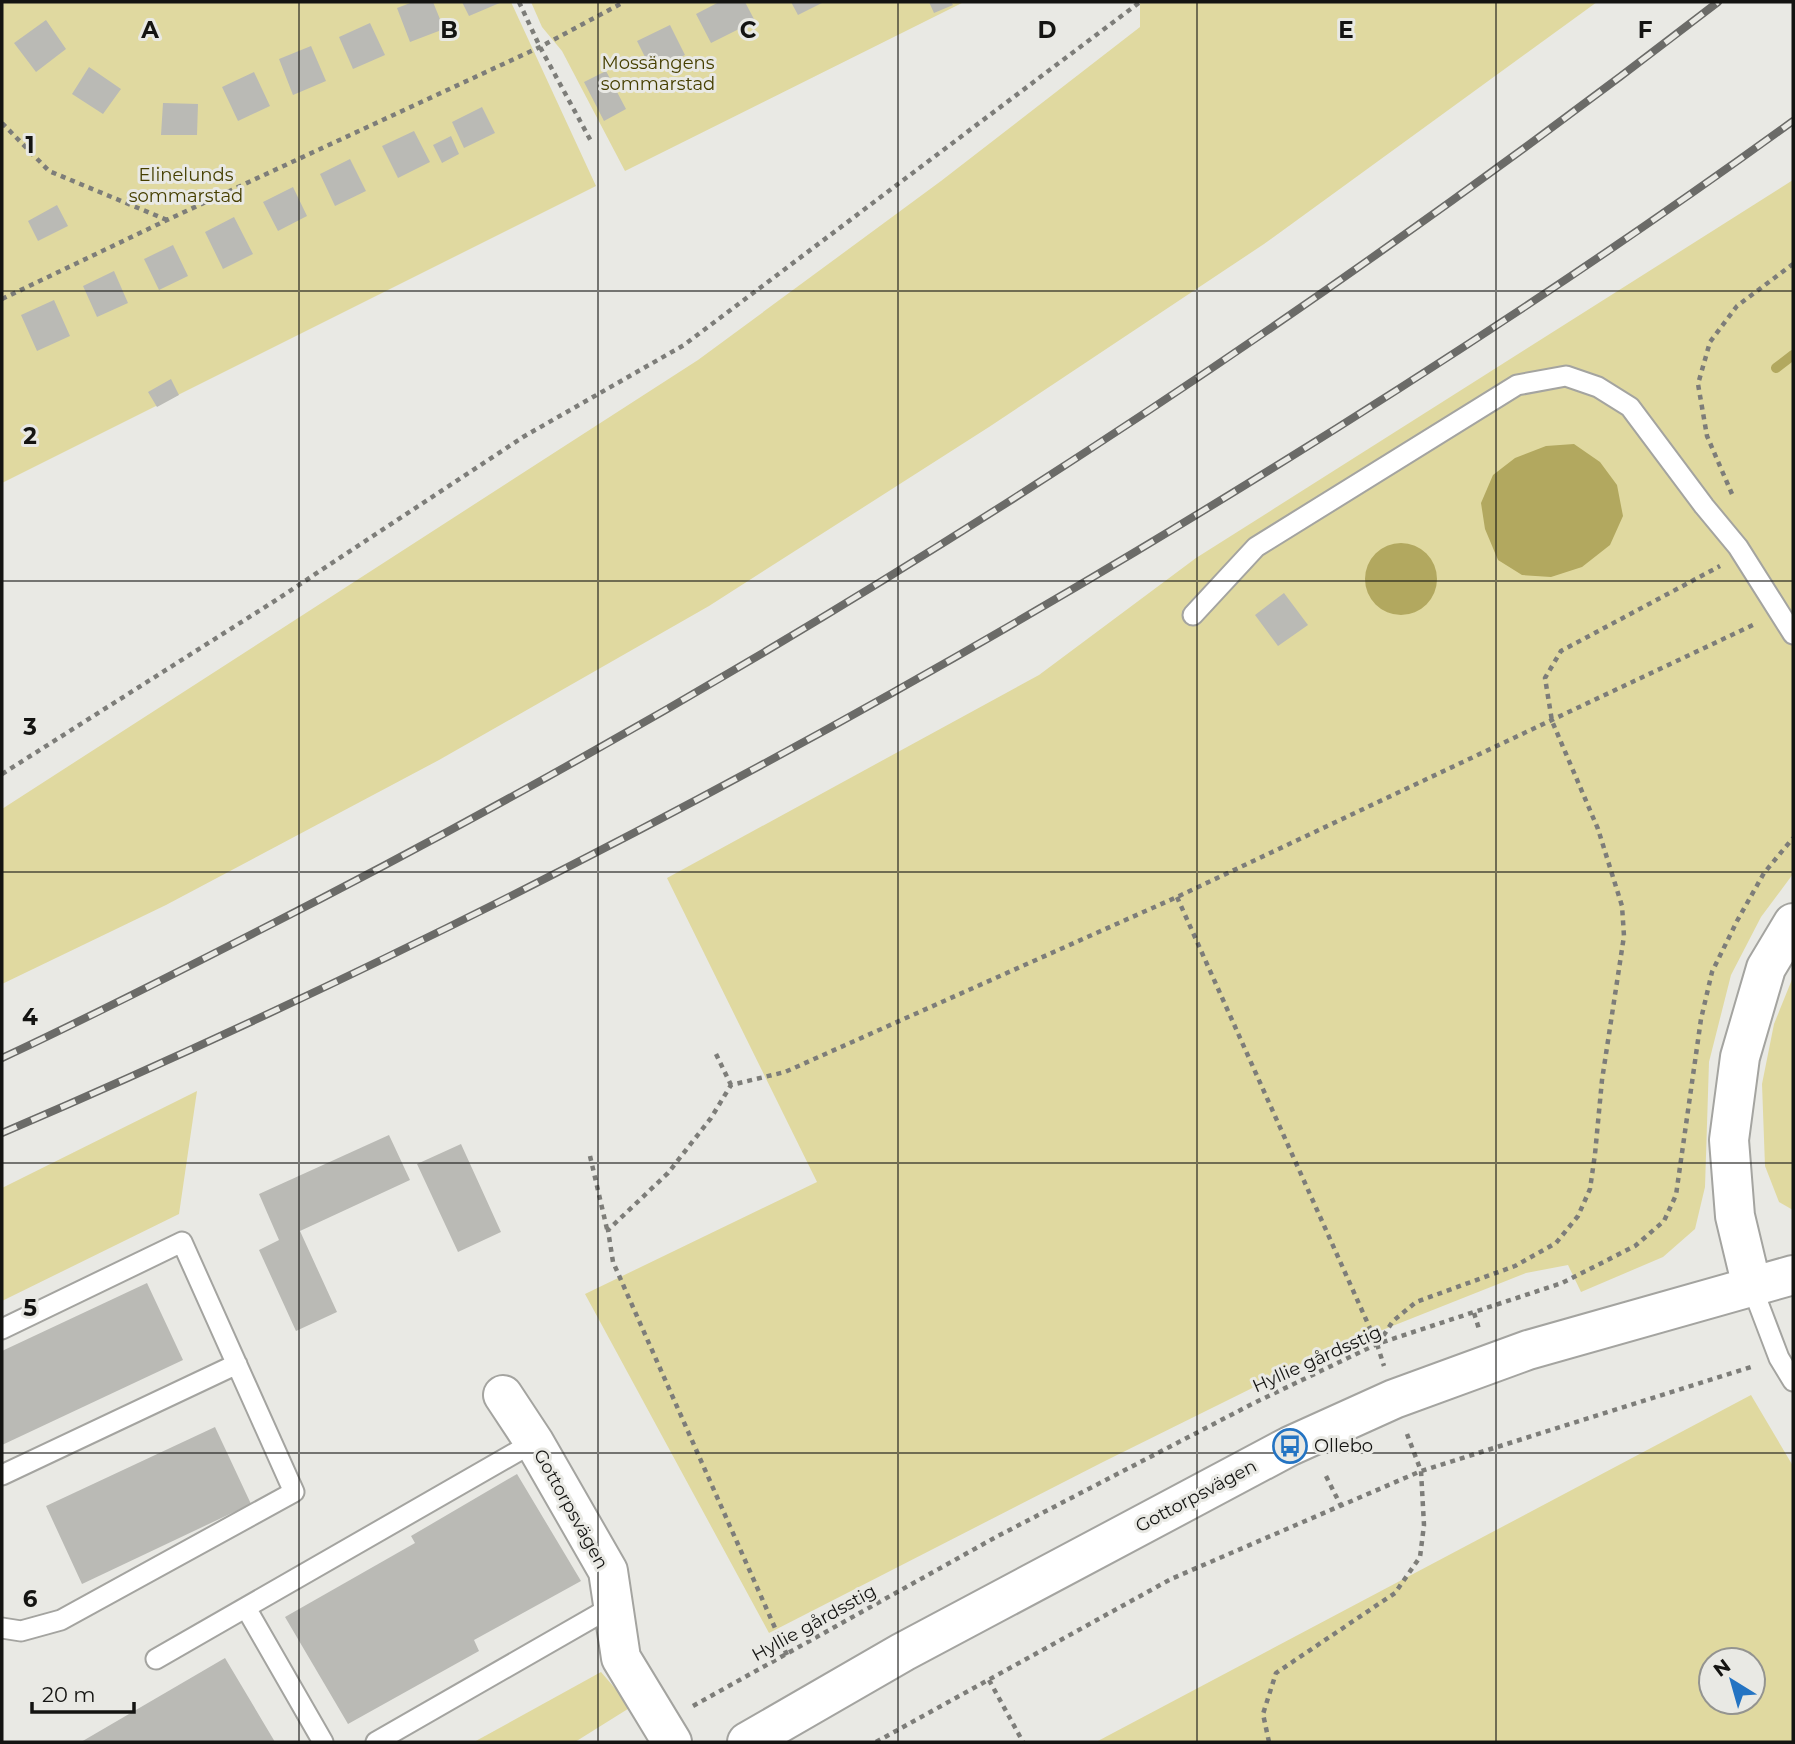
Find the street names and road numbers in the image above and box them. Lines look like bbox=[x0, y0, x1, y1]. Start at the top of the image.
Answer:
street label: Hyllie gårdsstig bbox=[1249, 1321, 1385, 1397]
street label: Gottorpsvägen bbox=[529, 1445, 613, 1573]
street label: Gottorpsvägen bbox=[1132, 1455, 1260, 1537]
street label: Hyllie gårdsstig bbox=[748, 1580, 880, 1666]

